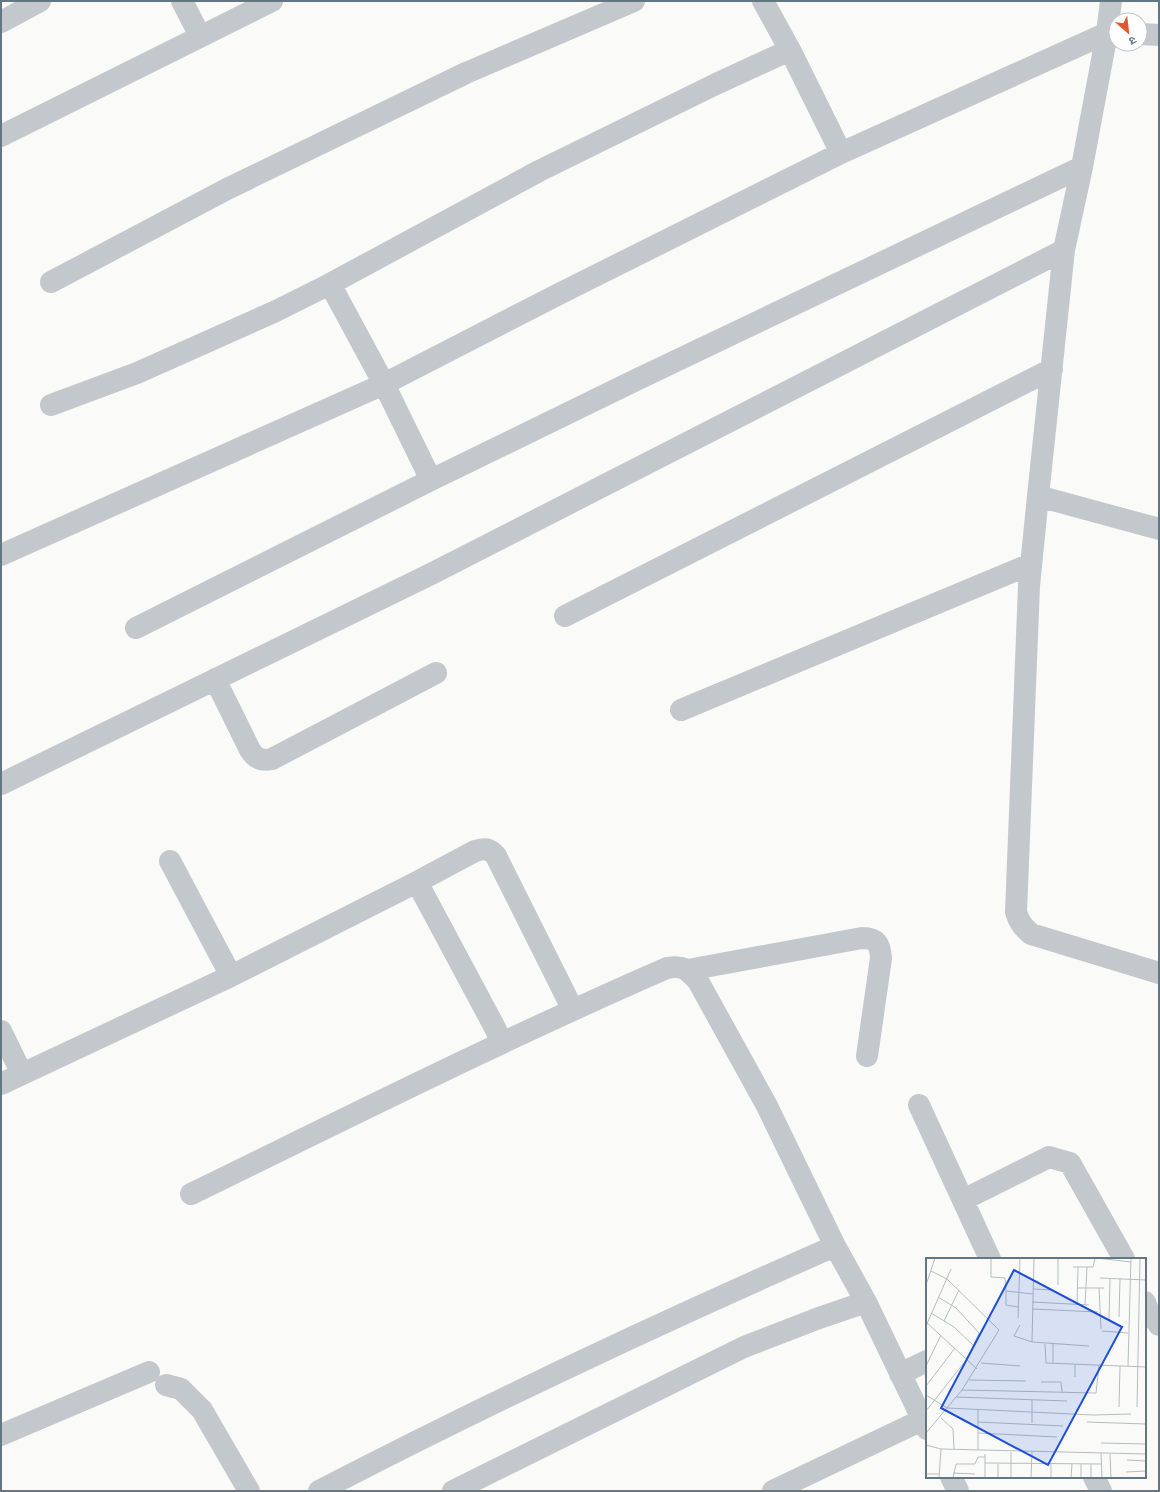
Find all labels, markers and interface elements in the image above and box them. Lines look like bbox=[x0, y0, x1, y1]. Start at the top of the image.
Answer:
north arrow bbox=[1108, 12, 1148, 52]
text: उ bbox=[1126, 33, 1138, 48]
inset map bbox=[926, 1258, 1146, 1478]

